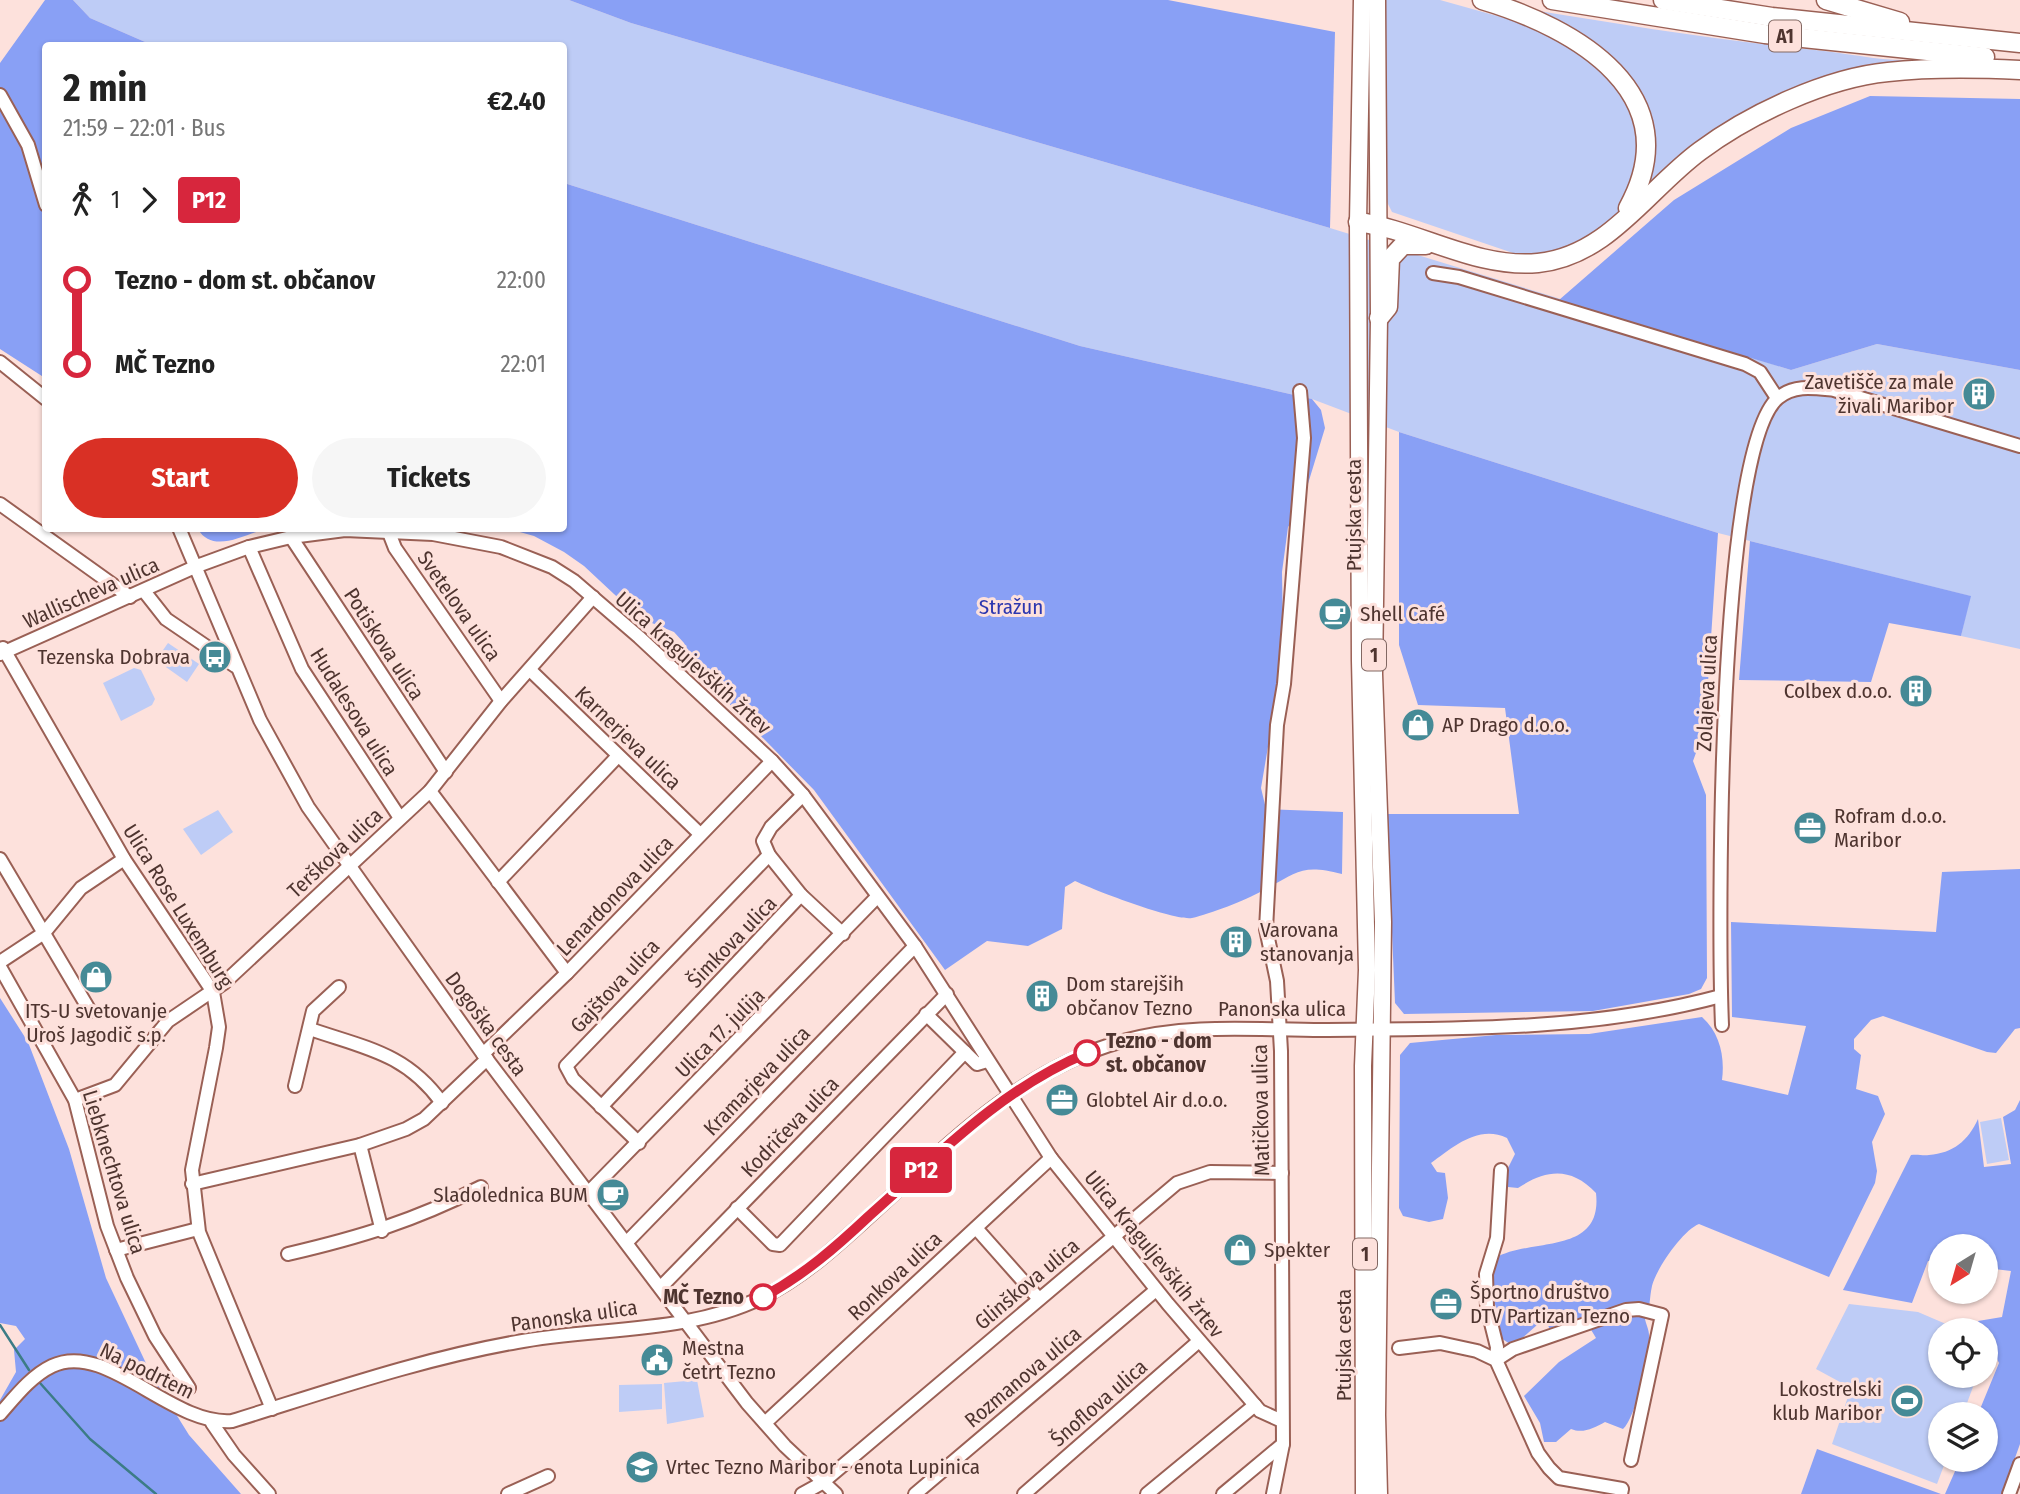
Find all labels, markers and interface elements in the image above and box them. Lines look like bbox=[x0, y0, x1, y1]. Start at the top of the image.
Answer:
road number: A1 bbox=[1769, 20, 1801, 52]
text: 2 min bbox=[63, 65, 147, 111]
text: €2.40 bbox=[487, 86, 546, 117]
text: 21:59 – 22:01 · Bus bbox=[63, 114, 225, 142]
icon: walk bbox=[63, 181, 101, 219]
icon: forward bbox=[130, 181, 168, 219]
text: 1 bbox=[111, 186, 120, 214]
text: P12 bbox=[192, 186, 226, 214]
text: Tezno - dom st. občanov bbox=[115, 265, 375, 296]
text: 22:00 bbox=[497, 266, 546, 294]
text: MČ Tezno bbox=[115, 349, 215, 380]
text: 22:01 bbox=[500, 350, 546, 378]
place label: Zavetišče za male živali Maribor bbox=[1804, 369, 1955, 419]
building icon: Zavetišče za male živali Maribor bbox=[1960, 375, 1998, 413]
button: Start bbox=[63, 438, 298, 518]
button: Tickets bbox=[312, 438, 546, 518]
street label: Ptujska cesta bbox=[1341, 459, 1367, 571]
street label: Svetelova ulica bbox=[412, 546, 506, 666]
street label: Wallischeva ulica bbox=[19, 551, 163, 635]
street label: Potiskova ulica bbox=[338, 583, 430, 705]
street label: Ulica kragujevških žrtev bbox=[610, 586, 777, 740]
park label: Stražun bbox=[979, 594, 1043, 620]
cafe icon: Shell Café bbox=[1316, 595, 1354, 633]
place label: Shell Café bbox=[1360, 601, 1445, 627]
street label: Zolajeva ulica bbox=[1691, 634, 1723, 752]
bus stop icon: Tezenska Dobrava bbox=[196, 638, 234, 676]
road number: 1 bbox=[1362, 640, 1386, 670]
street label: Hudalesova ulica bbox=[304, 643, 404, 781]
place label: Tezenska Dobrava bbox=[38, 644, 190, 670]
building icon: Colbex d.o.o. bbox=[1897, 672, 1935, 710]
place label: Colbex d.o.o. bbox=[1784, 678, 1892, 704]
street label: Karnerjeva ulica bbox=[569, 681, 687, 795]
shop icon: AP Drago d.o.o. bbox=[1399, 706, 1437, 744]
place label: AP Drago d.o.o. bbox=[1442, 712, 1569, 738]
street label: Terškova ulica bbox=[282, 802, 388, 904]
place label: Rofram d.o.o. Maribor bbox=[1834, 803, 1947, 853]
office icon: Rofram d.o.o. Maribor bbox=[1791, 809, 1829, 847]
street label: Ulica Rose Luxemburg bbox=[117, 819, 239, 993]
street label: Lenardonova ulica bbox=[551, 831, 679, 961]
street label: Šimkova ulica bbox=[682, 891, 782, 993]
place label: Varovana stanovanja bbox=[1260, 917, 1354, 967]
building icon: Varovana stanovanja bbox=[1217, 923, 1255, 961]
street label: Gajštova ulica bbox=[565, 934, 665, 1038]
shop icon: ITS-U svetovanje Uroš Jagodič s.p. bbox=[77, 958, 115, 996]
street label: Dogoška cesta bbox=[439, 967, 533, 1081]
place label: Dom starejših občanov Tezno bbox=[1066, 971, 1193, 1021]
building icon: Dom starejših občanov Tezno bbox=[1023, 977, 1061, 1015]
street label: Ulica 17. julija bbox=[670, 983, 770, 1083]
street label: Panonska ulica bbox=[1218, 996, 1346, 1022]
place label: ITS-U svetovanje Uroš Jagodič s.p. bbox=[25, 998, 167, 1048]
street label: Kramarjeva ulica bbox=[698, 1021, 816, 1141]
place label: Tezno - dom st. občanov bbox=[1106, 1028, 1212, 1078]
marker: Tezno - dom st. občanov bbox=[1074, 1040, 1100, 1066]
street label: Matičkova ulica bbox=[1247, 1044, 1275, 1176]
street label: Kodričeva ulica bbox=[736, 1071, 844, 1183]
office icon: Globtel Air d.o.o. bbox=[1043, 1081, 1081, 1119]
street label: Liebknechtova ulica bbox=[77, 1087, 151, 1257]
place label: Globtel Air d.o.o. bbox=[1086, 1087, 1228, 1113]
line badge: P12 bbox=[881, 1147, 961, 1193]
text: P12 bbox=[904, 1156, 938, 1184]
street label: Ulica Kraguljevških žrtev bbox=[1078, 1165, 1230, 1343]
cafe icon: Sladolednica BUM bbox=[594, 1176, 632, 1214]
place label: Sladolednica BUM bbox=[433, 1182, 588, 1208]
street label: Ronkova ulica bbox=[843, 1226, 947, 1326]
shop icon: Spekter bbox=[1221, 1231, 1259, 1269]
street label: Glinškova ulica bbox=[969, 1233, 1085, 1335]
north arrow bbox=[1928, 1234, 1998, 1304]
map controls bbox=[1928, 1234, 1998, 1472]
place label: Spekter bbox=[1264, 1237, 1331, 1263]
road number: 1 bbox=[1353, 1238, 1377, 1270]
place label: Športno društvo DTV Partizan Tezno bbox=[1470, 1279, 1630, 1329]
place label: MČ Tezno bbox=[663, 1282, 744, 1310]
marker: MČ Tezno bbox=[750, 1284, 776, 1310]
office icon: Športno društvo DTV Partizan Tezno bbox=[1427, 1285, 1465, 1323]
street label: Ptujska cesta bbox=[1331, 1289, 1357, 1401]
street label: Panonska ulica bbox=[509, 1294, 639, 1338]
button: locate bbox=[1928, 1318, 1998, 1388]
street label: Rozmanova ulica bbox=[960, 1321, 1086, 1433]
place label: Mestna četrt Tezno bbox=[682, 1335, 776, 1385]
street label: Na podrtem bbox=[96, 1337, 198, 1405]
public building icon: Mestna četrt Tezno bbox=[638, 1341, 676, 1379]
street label: Šnoflova ulica bbox=[1045, 1354, 1153, 1452]
place label: Lokostrelski klub Maribor bbox=[1772, 1376, 1883, 1426]
sports icon: Lokostrelski klub Maribor bbox=[1888, 1382, 1926, 1420]
button: layers bbox=[1928, 1402, 1998, 1472]
school or university icon: Vrtec Tezno Maribor - enota Lupinica bbox=[623, 1448, 661, 1486]
place label: Vrtec Tezno Maribor - enota Lupinica bbox=[666, 1454, 980, 1480]

